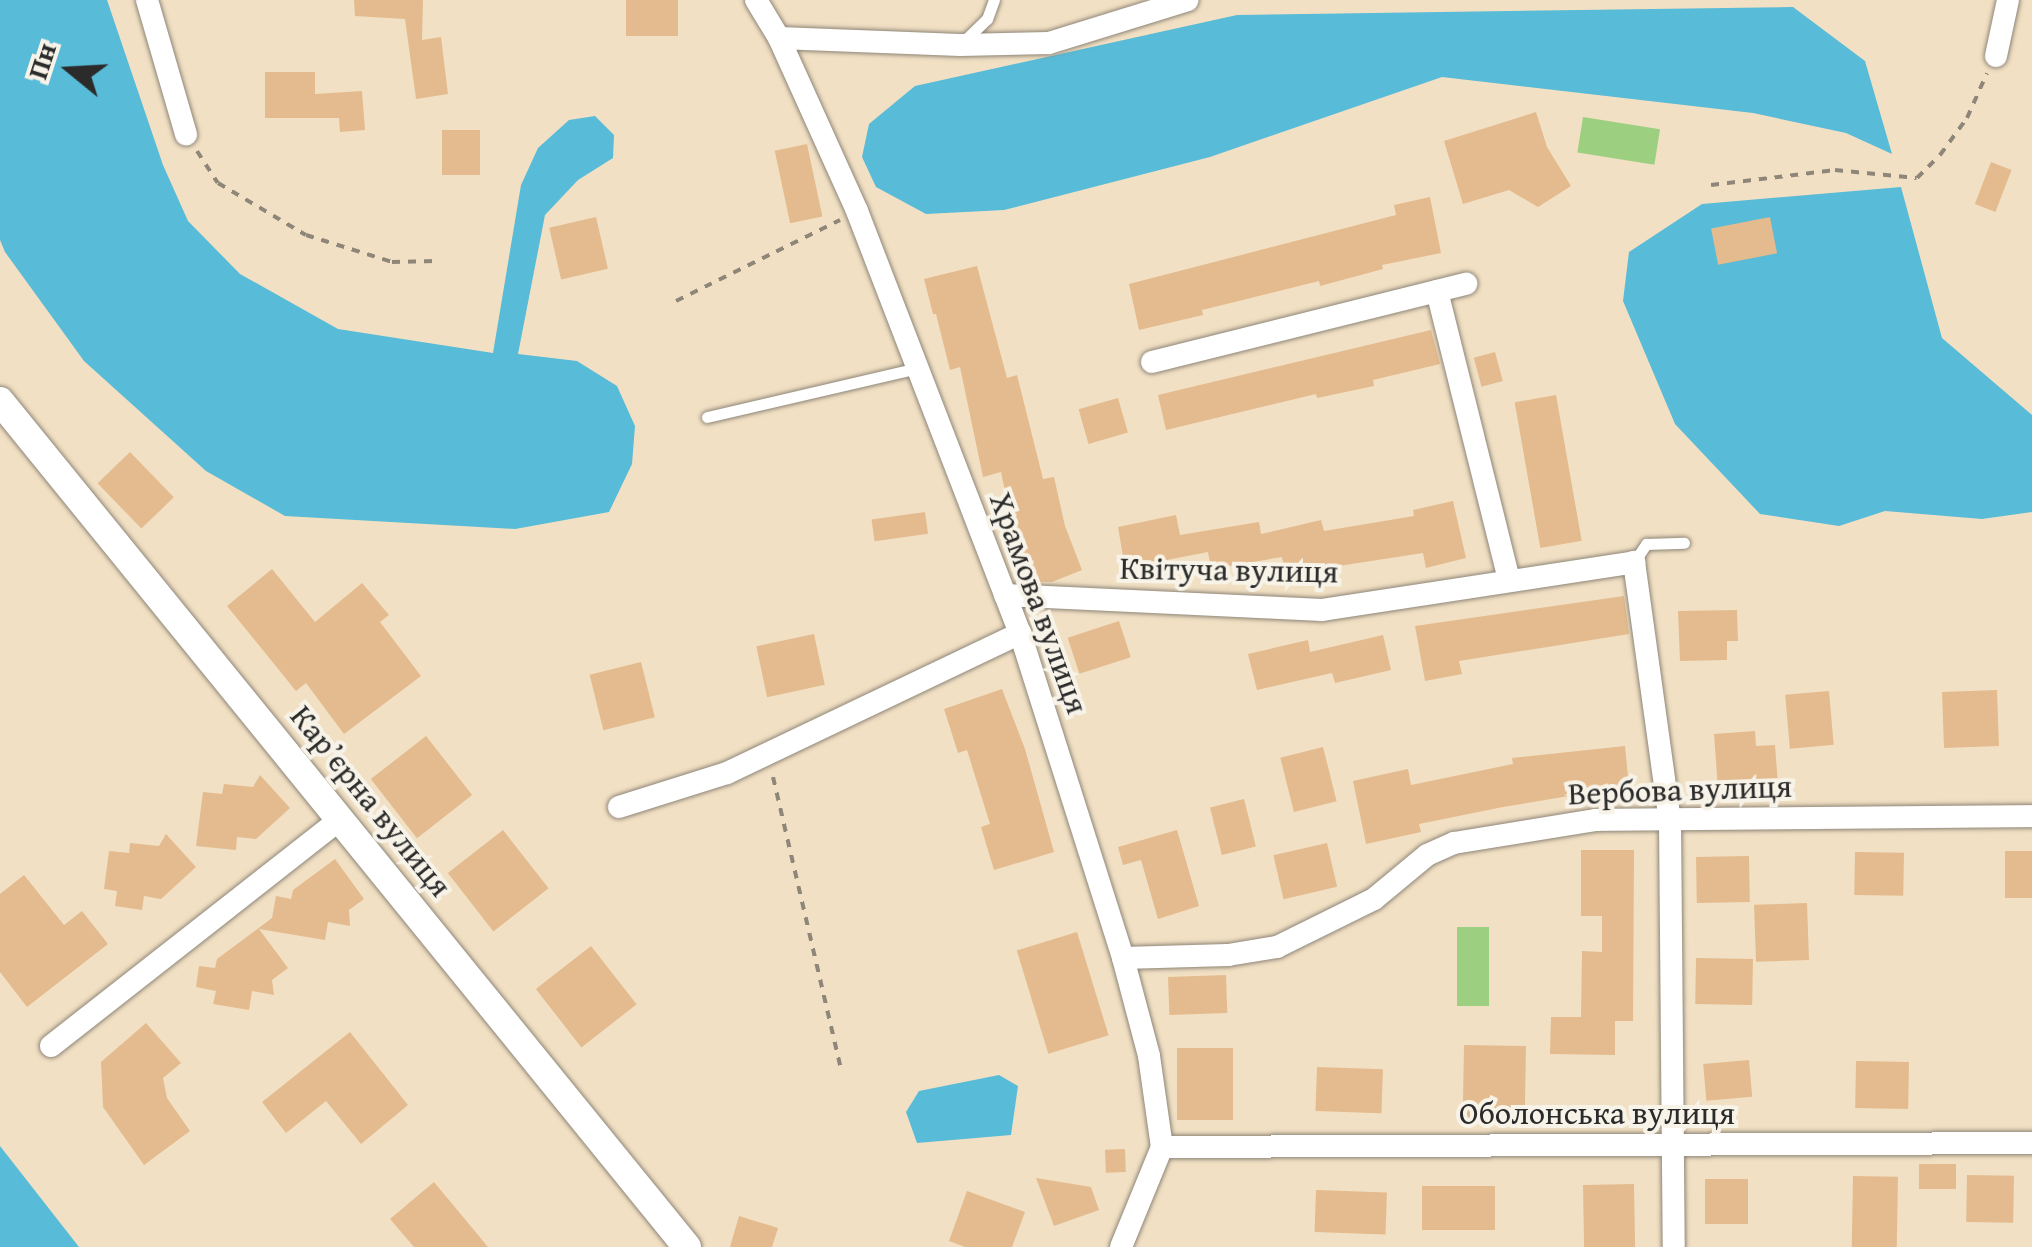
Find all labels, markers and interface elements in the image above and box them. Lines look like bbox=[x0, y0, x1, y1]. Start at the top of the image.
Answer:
north arrow bbox=[20, 20, 120, 120]
text: Пн bbox=[16, 37, 66, 84]
street label: Храмова вулиця bbox=[981, 487, 1097, 719]
street label: Квітуча вулиця bbox=[1120, 549, 1338, 591]
street label: Карʼєрна вулиця bbox=[282, 698, 460, 904]
street label: Вербова вулиця bbox=[1567, 767, 1793, 813]
street label: Оболонська вулиця bbox=[1459, 1094, 1735, 1132]

